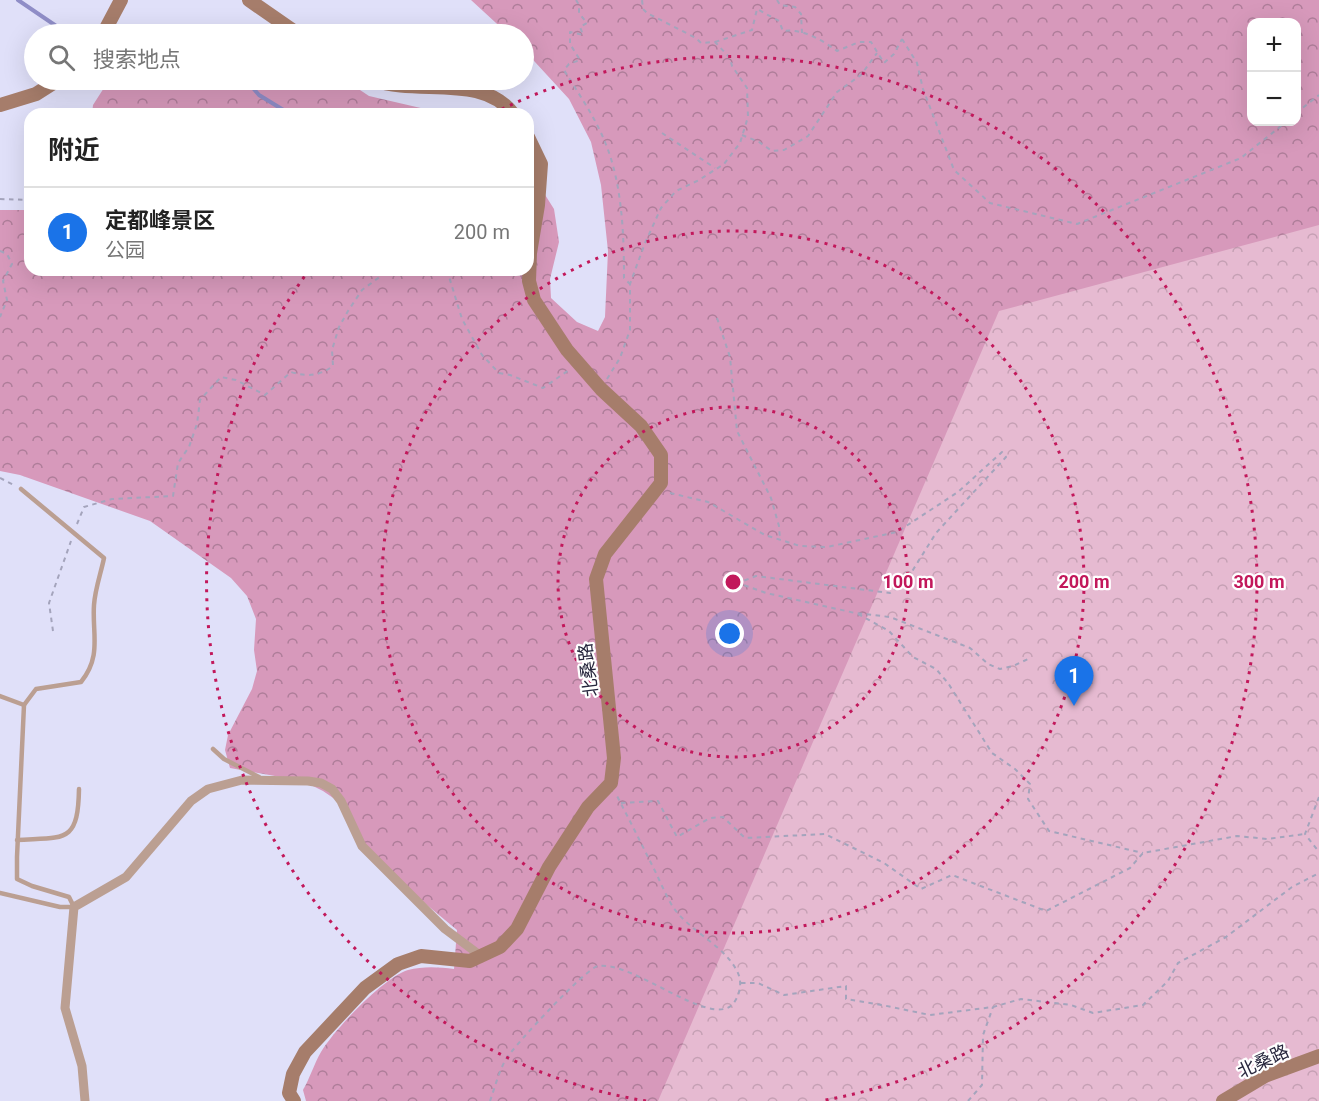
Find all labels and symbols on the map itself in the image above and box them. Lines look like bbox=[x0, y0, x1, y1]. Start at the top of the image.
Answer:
text: 100 m bbox=[882, 571, 934, 592]
text: 200 m bbox=[1058, 571, 1110, 592]
text: 300 m bbox=[1233, 571, 1285, 592]
centre of rings bbox=[723, 572, 743, 592]
your location bbox=[715, 619, 744, 648]
street label: 北桑路 bbox=[574, 642, 602, 698]
pin: 1 bbox=[1054, 656, 1094, 706]
street label: 北桑路 bbox=[1234, 1040, 1292, 1082]

